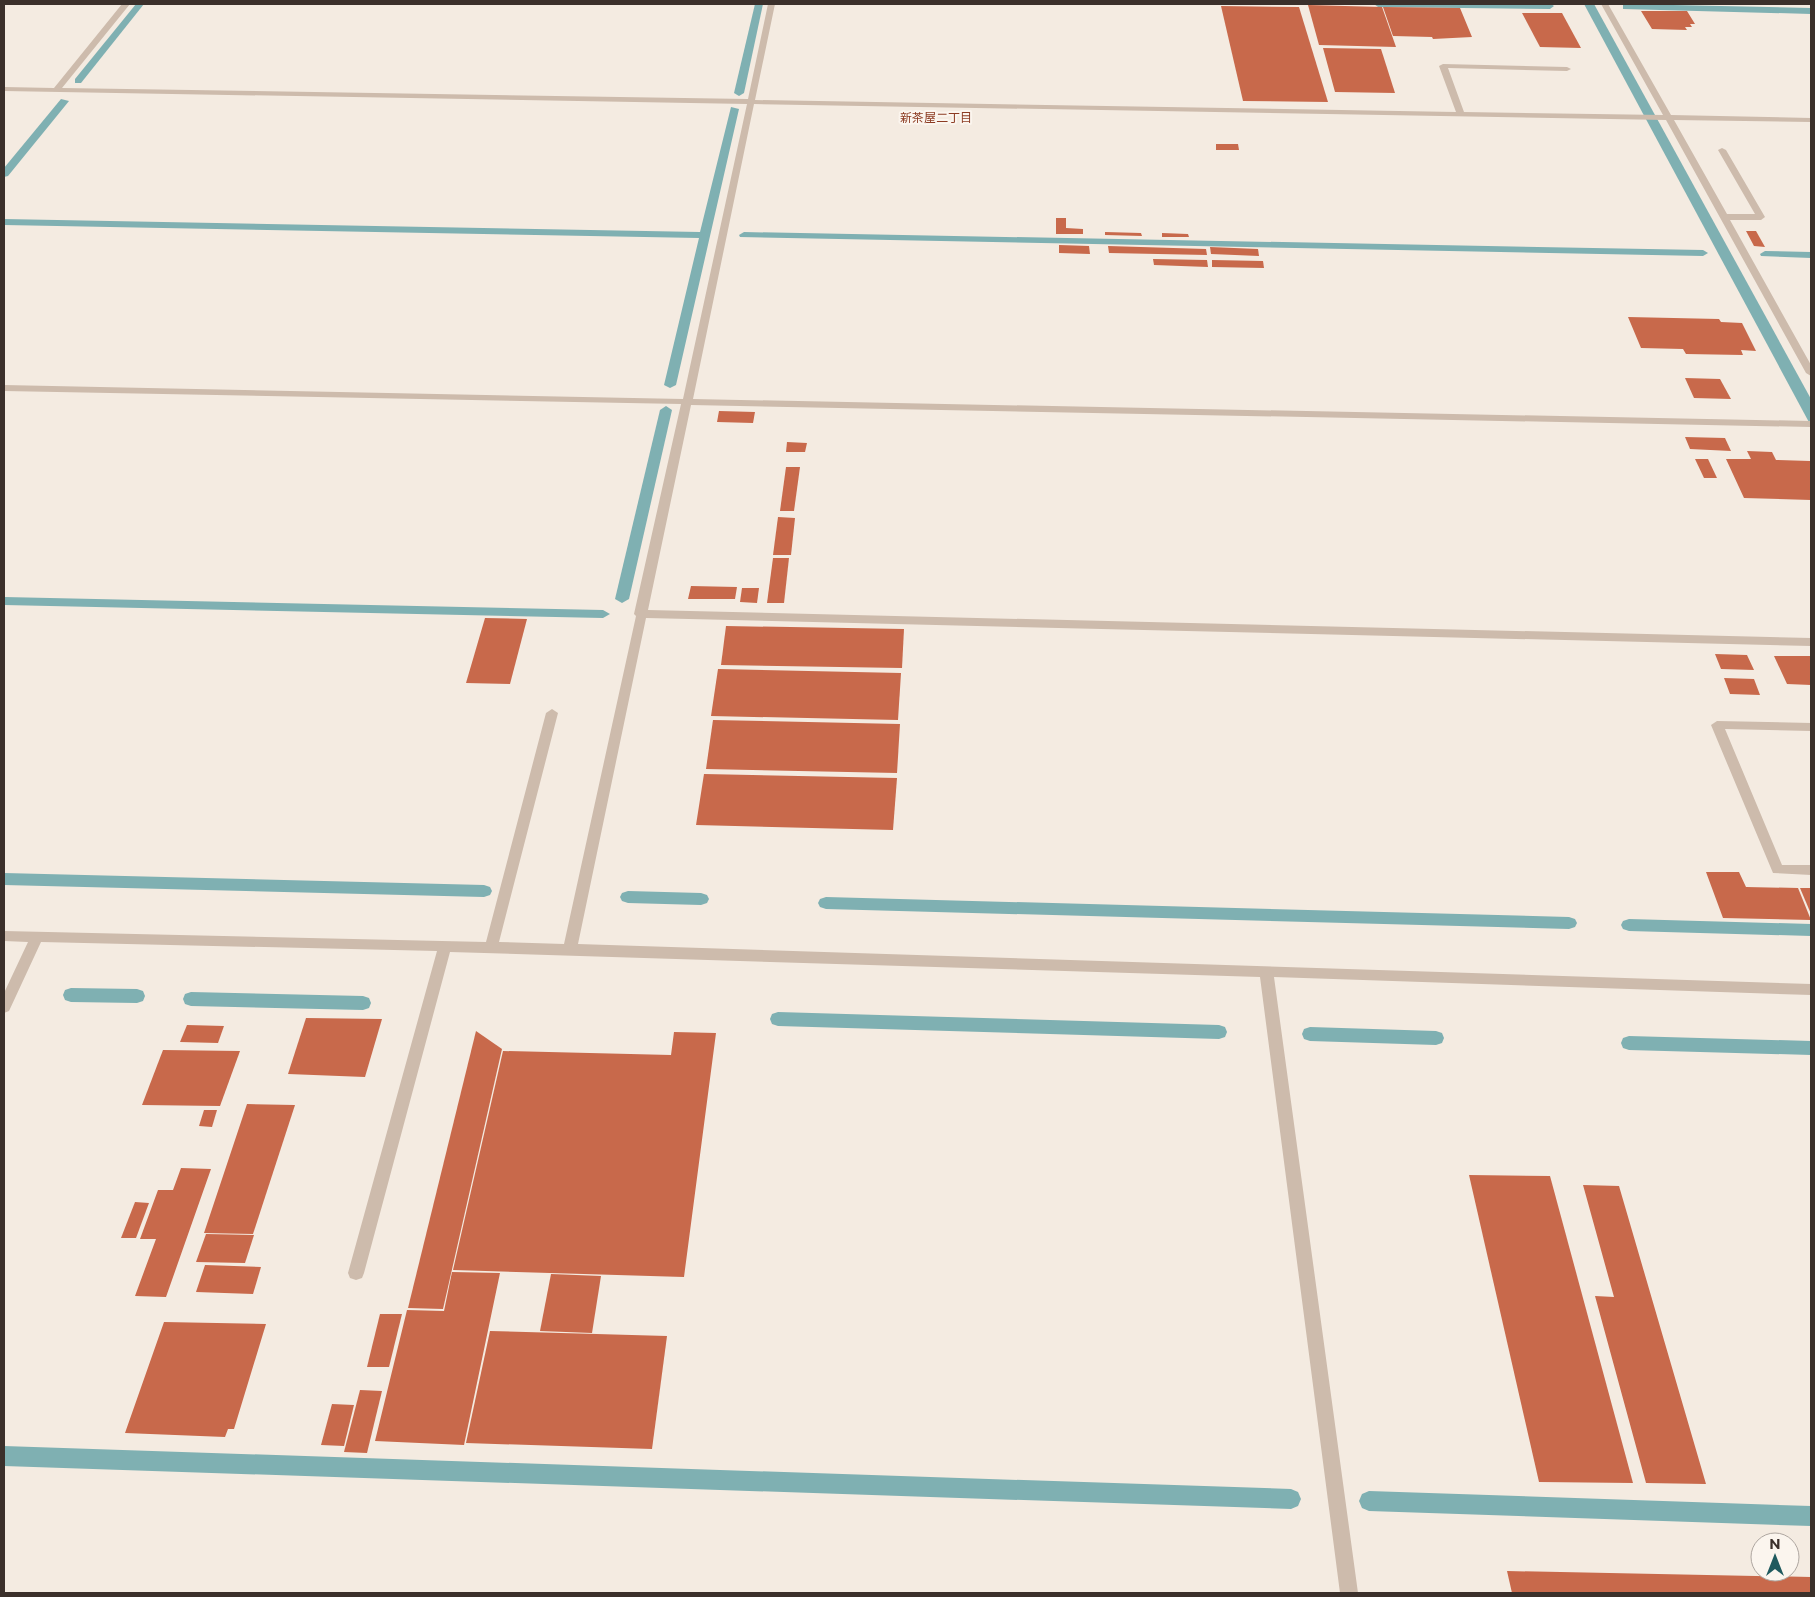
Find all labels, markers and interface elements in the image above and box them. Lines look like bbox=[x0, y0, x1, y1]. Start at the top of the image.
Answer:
district label: 新茶屋二丁目 bbox=[900, 110, 972, 125]
north arrow bbox=[1750, 1532, 1800, 1582]
text: N bbox=[1769, 1535, 1781, 1553]

